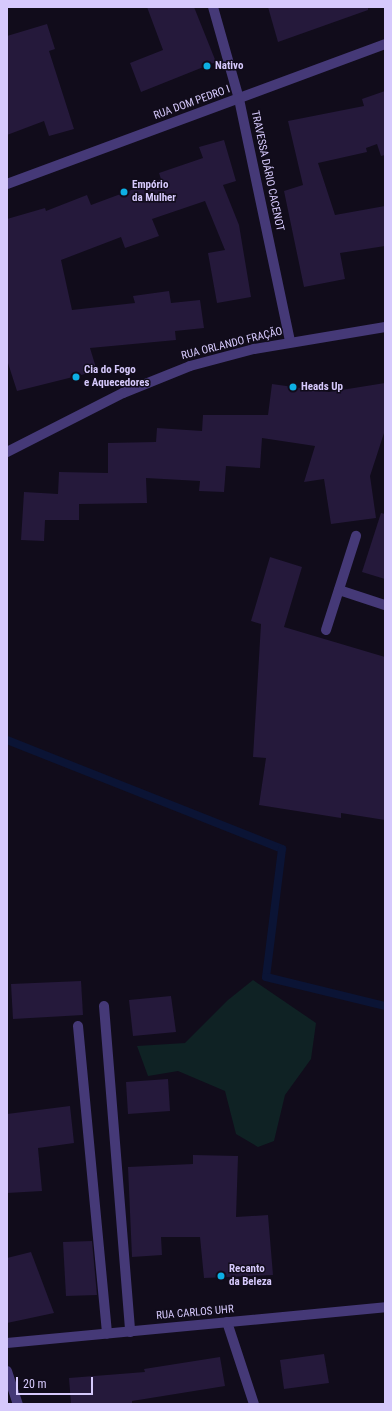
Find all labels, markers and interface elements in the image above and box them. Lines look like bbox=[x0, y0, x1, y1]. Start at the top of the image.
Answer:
place label: Nativo bbox=[215, 59, 243, 73]
marker: Nativo bbox=[202, 61, 212, 71]
street label: RUA DOM PEDRO I bbox=[152, 83, 232, 123]
street label: TRAVESSA DÁRIO CACENOT bbox=[248, 110, 286, 232]
place label: Empório da Mulher bbox=[132, 179, 176, 205]
marker: Empório da Mulher bbox=[119, 187, 129, 197]
street label: RUA ORLANDO FRAÇÃO bbox=[180, 325, 284, 363]
place label: Cia do Fogo e Aquecedores bbox=[84, 364, 150, 390]
marker: Cia do Fogo e Aquecedores bbox=[71, 372, 81, 382]
place label: Heads Up bbox=[301, 380, 343, 394]
marker: Heads Up bbox=[288, 382, 298, 392]
place label: Recanto da Beleza bbox=[229, 1263, 272, 1289]
marker: Recanto da Beleza bbox=[216, 1271, 226, 1281]
street label: RUA CARLOS UHR bbox=[156, 1303, 234, 1323]
scale bar bbox=[18, 1369, 95, 1395]
text: 20 m bbox=[23, 1377, 47, 1391]

